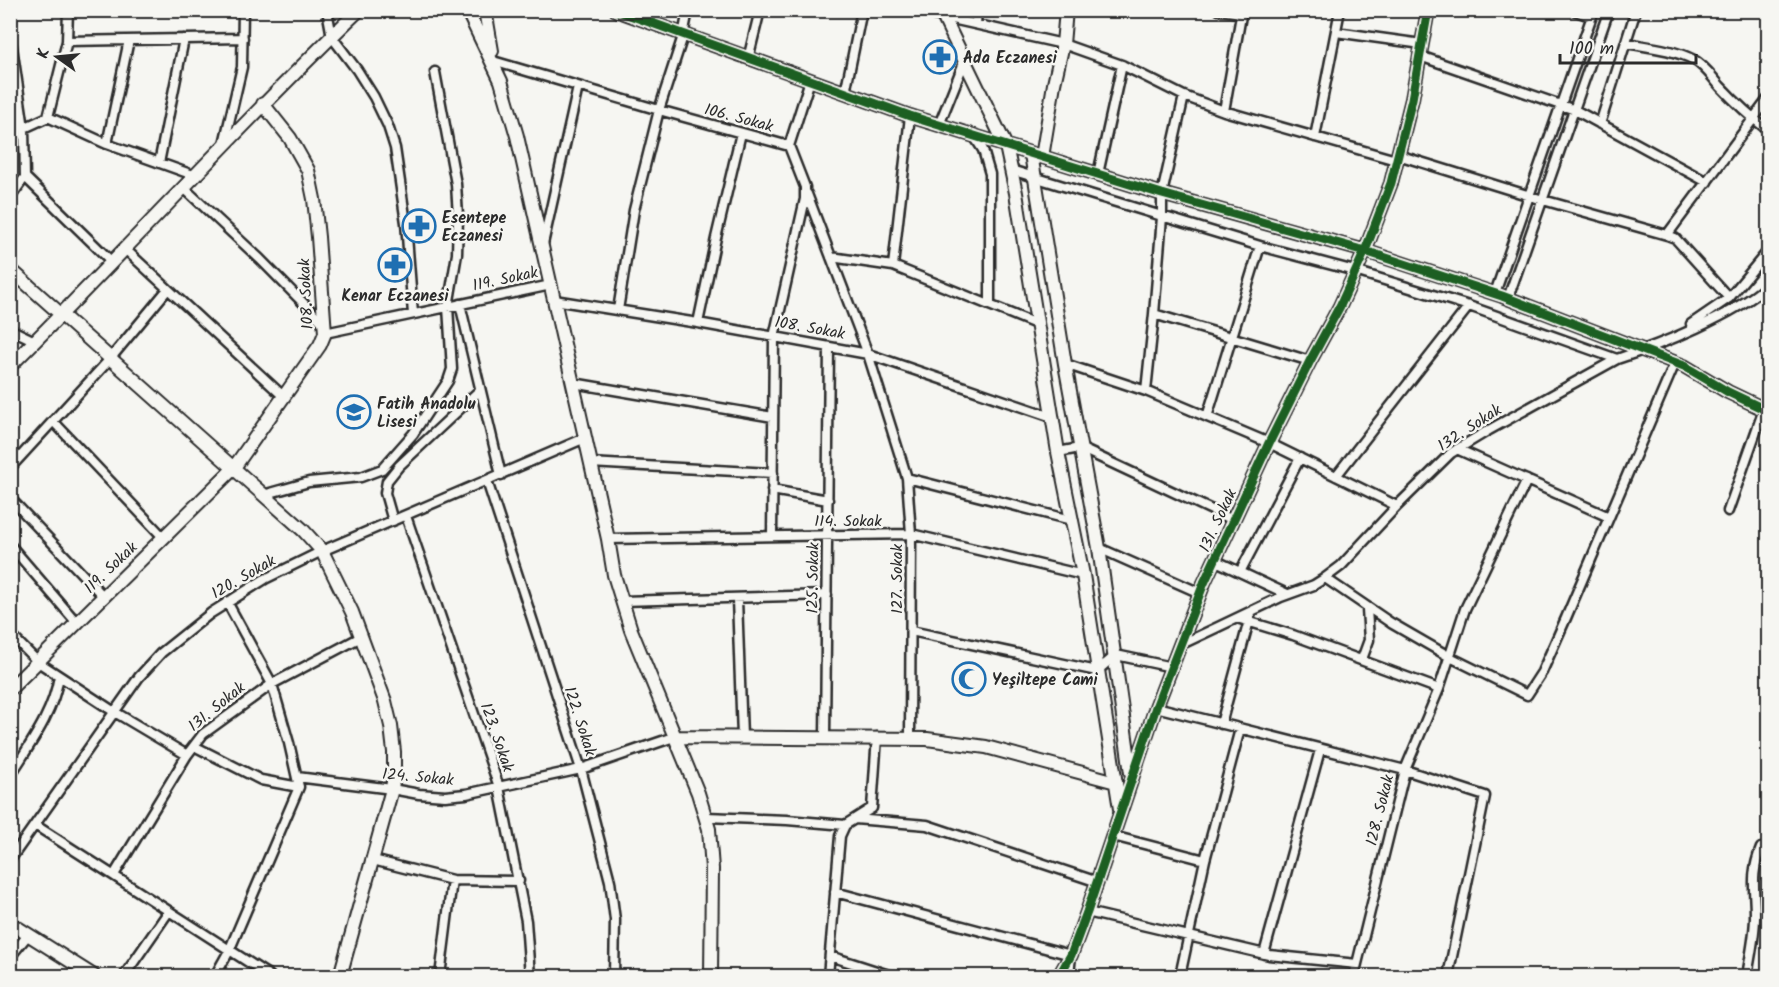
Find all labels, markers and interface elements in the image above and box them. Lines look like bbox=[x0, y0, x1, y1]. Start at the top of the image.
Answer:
north arrow bbox=[27, 27, 87, 87]
scale bar bbox=[1560, 27, 1696, 65]
text: 100 m bbox=[1569, 35, 1614, 64]
pharmacy icon: Ada Eczanesi bbox=[922, 39, 958, 75]
text: K bbox=[31, 45, 57, 61]
place label: Ada Eczanesi bbox=[963, 46, 1058, 71]
street label: 106. Sokak bbox=[701, 97, 776, 140]
place label: Esentepe Eczanesi bbox=[442, 206, 507, 249]
pharmacy icon: Esentepe Eczanesi bbox=[401, 208, 437, 244]
pharmacy icon: Kenar Eczanesi bbox=[377, 247, 413, 283]
street label: 108. Sokak bbox=[292, 257, 321, 330]
street label: 119. Sokak bbox=[470, 260, 541, 299]
place label: Kenar Eczanesi bbox=[341, 284, 449, 309]
street label: 108. Sokak bbox=[773, 310, 847, 347]
place label: Fatih Anadolu Lisesi bbox=[377, 392, 476, 435]
school or university icon: Fatih Anadolu Lisesi bbox=[336, 394, 372, 430]
street label: 132. Sokak bbox=[1433, 398, 1507, 458]
street label: 131. Sokak bbox=[1193, 484, 1244, 557]
street label: 114. Sokak bbox=[814, 509, 882, 534]
street label: 119. Sokak bbox=[79, 536, 144, 600]
street label: 125. Sokak bbox=[800, 542, 827, 614]
street label: 127. Sokak bbox=[885, 543, 910, 614]
street label: 120. Sokak bbox=[207, 549, 281, 606]
mosque icon: Yeşiltepe Cami bbox=[951, 661, 987, 697]
place label: Yeşiltepe Cami bbox=[992, 668, 1098, 693]
street label: 131. Sokak bbox=[183, 676, 251, 738]
street label: 122. Sokak bbox=[557, 683, 603, 760]
street label: 123. Sokak bbox=[473, 699, 520, 776]
street label: 124. Sokak bbox=[381, 762, 455, 793]
street label: 128. Sokak bbox=[1360, 772, 1401, 849]

